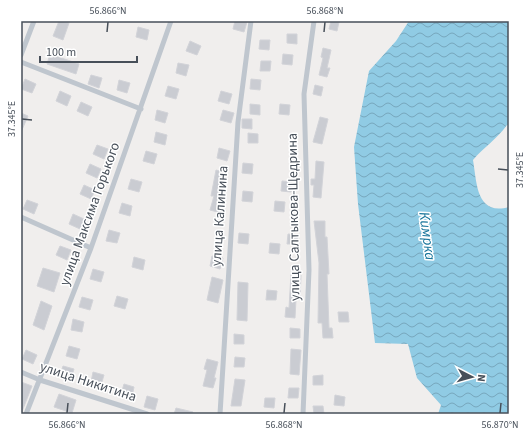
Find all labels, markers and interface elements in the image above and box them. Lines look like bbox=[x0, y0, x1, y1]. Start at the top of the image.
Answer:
text: 56.866°N bbox=[89, 4, 127, 18]
text: 56.868°N bbox=[306, 4, 344, 18]
scale bar bbox=[40, 38, 137, 64]
text: 100 m bbox=[46, 44, 76, 61]
text: 37.345°E bbox=[5, 101, 19, 137]
street label: улица Салтыкова-Щедрина bbox=[283, 133, 305, 301]
street label: улица Максима Горького bbox=[55, 140, 125, 288]
text: 37.345°E bbox=[513, 152, 527, 188]
street label: улица Калинина bbox=[207, 165, 233, 267]
water label: Кимрка bbox=[413, 210, 441, 262]
street label: улица Никитина bbox=[37, 357, 139, 407]
north arrow bbox=[452, 357, 492, 397]
text: N bbox=[474, 374, 489, 382]
text: 56.866°N bbox=[48, 418, 86, 432]
text: 56.868°N bbox=[265, 418, 303, 432]
text: 56.870°N bbox=[481, 418, 519, 432]

